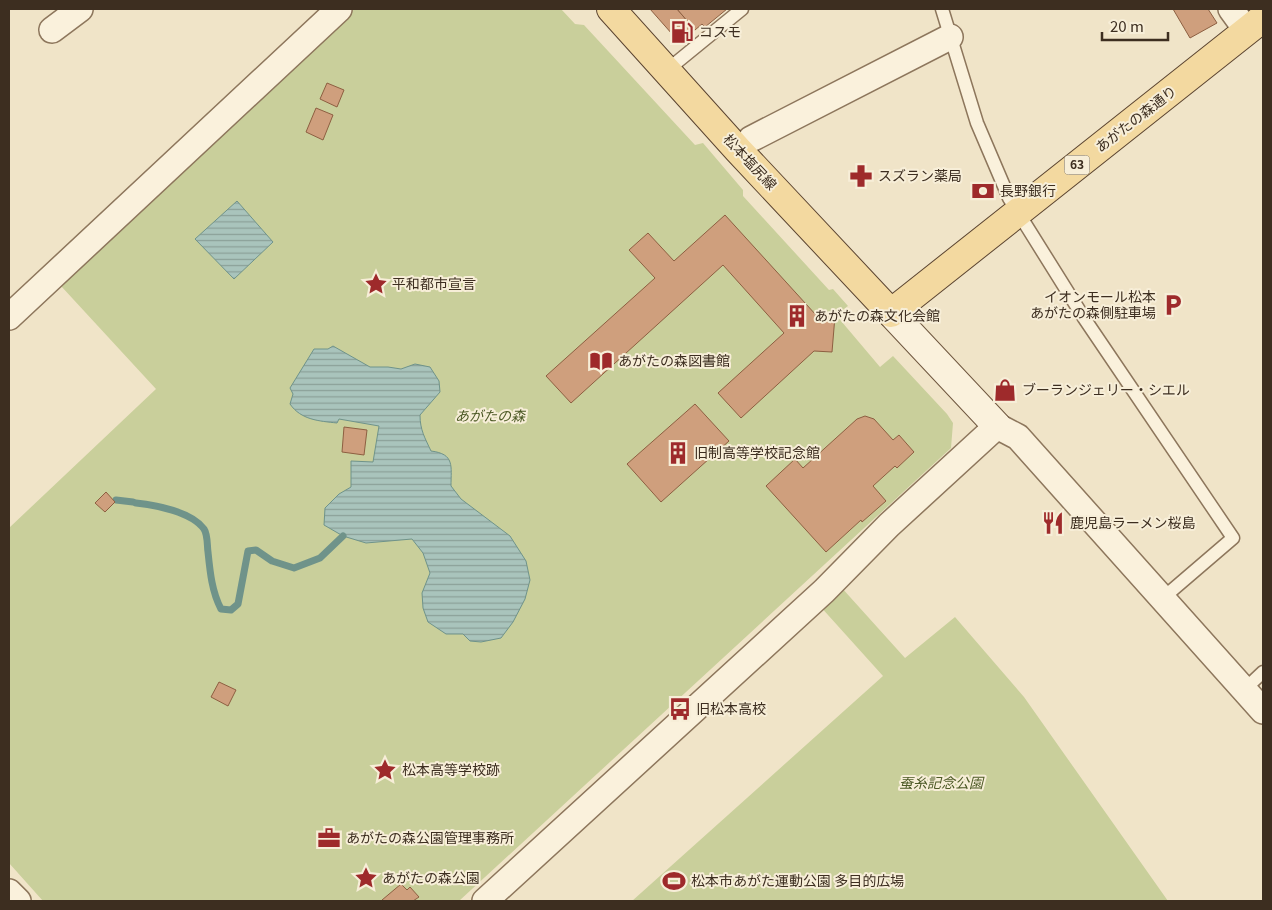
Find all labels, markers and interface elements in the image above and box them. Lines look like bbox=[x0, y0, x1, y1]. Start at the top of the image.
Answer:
scale bar bbox=[1102, 10, 1168, 42]
text: 20 m bbox=[1110, 15, 1144, 36]
fuel station icon: コスモ bbox=[669, 19, 695, 45]
place label: コスモ bbox=[699, 21, 741, 41]
street label: あがたの森通り bbox=[1091, 80, 1180, 156]
street label: 松本塩尻線 bbox=[720, 129, 782, 194]
road number: 63 bbox=[1064, 156, 1090, 174]
pharmacy icon: スズラン薬局 bbox=[848, 163, 874, 189]
place label: スズラン薬局 bbox=[878, 165, 962, 185]
bank icon: 長野銀行 bbox=[970, 178, 996, 204]
place label: 長野銀行 bbox=[1000, 180, 1056, 200]
place icon: 平和都市宣言 bbox=[363, 271, 389, 297]
place label: 平和都市宣言 bbox=[392, 273, 476, 293]
place label: イオンモール松本 あがたの森側駐車場 bbox=[1030, 286, 1156, 322]
parking icon: イオンモール松本 あがたの森側駐車場 bbox=[1160, 292, 1186, 318]
building icon: あがたの森文化会館 bbox=[784, 303, 810, 329]
place label: あがたの森文化会館 bbox=[814, 305, 940, 325]
library icon: あがたの森図書館 bbox=[588, 348, 614, 374]
place label: あがたの森図書館 bbox=[618, 350, 730, 370]
shop icon: ブーランジェリー・シエル bbox=[992, 377, 1018, 403]
place label: ブーランジェリー・シエル bbox=[1022, 379, 1190, 399]
park label: あがたの森 bbox=[455, 405, 527, 425]
building icon: 旧制高等学校記念館 bbox=[665, 440, 691, 466]
place label: 旧制高等学校記念館 bbox=[694, 442, 820, 462]
restaurant icon: 鹿児島ラーメン桜島 bbox=[1040, 510, 1066, 536]
place label: 鹿児島ラーメン桜島 bbox=[1070, 512, 1195, 532]
bus stop icon: 旧松本高校 bbox=[667, 696, 693, 722]
place label: 旧松本高校 bbox=[696, 698, 766, 718]
place icon: 松本高等学校跡 bbox=[372, 757, 398, 783]
place label: 松本高等学校跡 bbox=[402, 759, 500, 779]
park label: 蚕糸記念公園 bbox=[899, 772, 985, 792]
office icon: あがたの森公園管理事務所 bbox=[316, 825, 342, 851]
place label: あがたの森公園管理事務所 bbox=[346, 827, 514, 847]
place icon: あがたの森公園 bbox=[353, 865, 379, 891]
place label: あがたの森公園 bbox=[382, 867, 480, 887]
sports icon: 松本市あがた運動公園 多目的広場 bbox=[661, 868, 687, 894]
place label: 松本市あがた運動公園 多目的広場 bbox=[691, 870, 904, 890]

